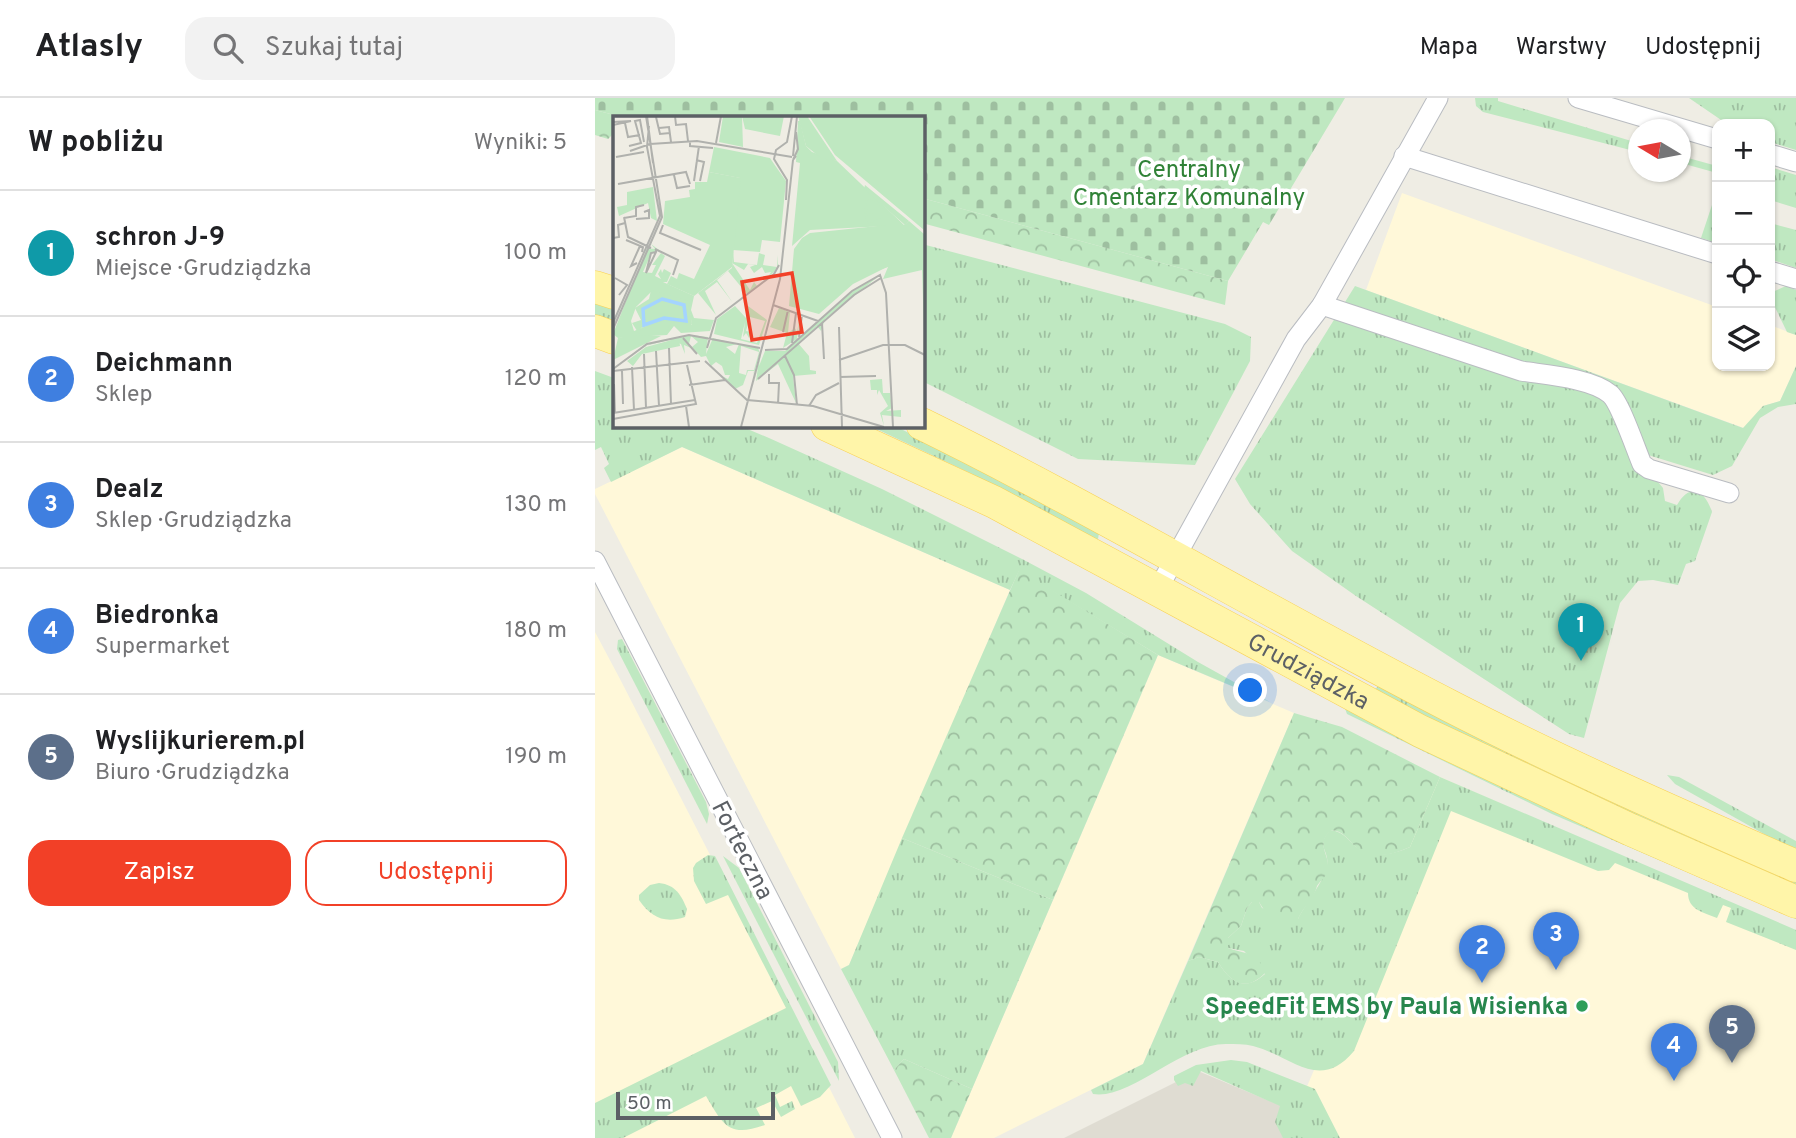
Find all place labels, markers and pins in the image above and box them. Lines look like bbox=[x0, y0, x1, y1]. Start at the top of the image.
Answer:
pin: 1 bbox=[1558, 603, 1604, 661]
pin: 3 bbox=[1533, 912, 1579, 970]
pin: 2 bbox=[1459, 925, 1505, 983]
place label: SpeedFit EMS by Paula Wisienka bbox=[1205, 993, 1568, 1023]
marker: SpeedFit EMS by Paula Wisienka bbox=[1574, 998, 1590, 1014]
pin: 5 bbox=[1709, 1005, 1755, 1063]
pin: 4 bbox=[1651, 1023, 1697, 1081]

